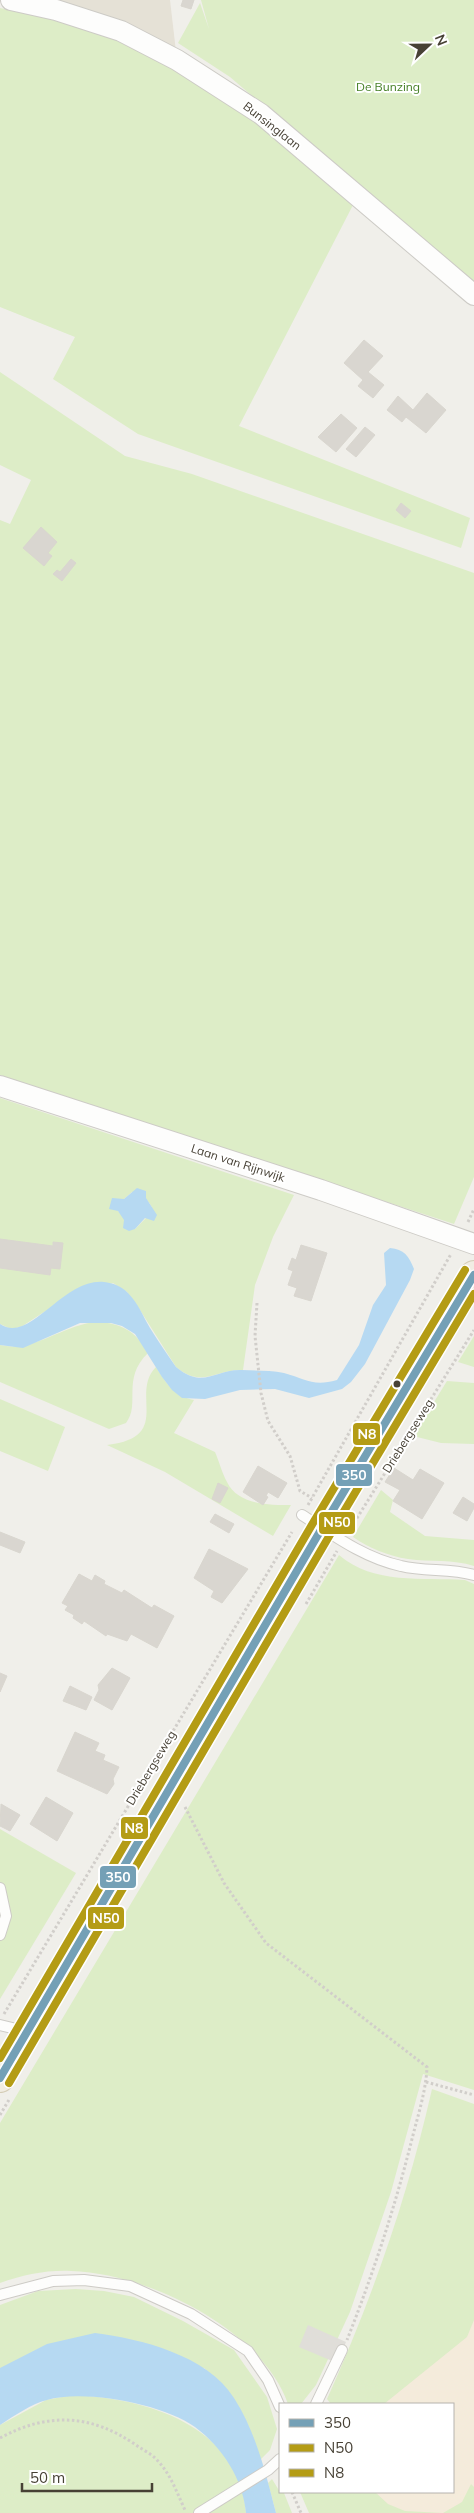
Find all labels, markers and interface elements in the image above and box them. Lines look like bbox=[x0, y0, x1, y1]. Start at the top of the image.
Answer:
north arrow bbox=[404, 20, 454, 70]
text: N bbox=[431, 32, 451, 48]
park label: De Bunzing bbox=[356, 79, 420, 94]
street label: Bunsinglaan bbox=[240, 98, 304, 153]
street label: Laan van Rijnwijk bbox=[189, 1140, 288, 1185]
unlabelled marker bbox=[392, 1379, 402, 1389]
street label: Driebergseweg bbox=[379, 1396, 436, 1476]
line badge: N8 bbox=[352, 1422, 381, 1446]
text: N8 bbox=[358, 1425, 376, 1443]
line badge: 350 bbox=[335, 1463, 373, 1487]
text: 350 bbox=[341, 1466, 367, 1484]
line badge: N50 bbox=[318, 1511, 356, 1535]
text: N50 bbox=[323, 1513, 351, 1531]
street label: Driebergseweg bbox=[122, 1728, 179, 1808]
line badge: N8 bbox=[120, 1816, 149, 1840]
text: N8 bbox=[125, 1819, 143, 1837]
line badge: 350 bbox=[99, 1865, 137, 1889]
text: 350 bbox=[105, 1868, 131, 1886]
line badge: N50 bbox=[87, 1906, 125, 1930]
text: N50 bbox=[92, 1909, 120, 1927]
legend bbox=[279, 2403, 454, 2493]
text: 350 bbox=[324, 2413, 351, 2432]
text: N50 bbox=[324, 2438, 353, 2457]
scale bar bbox=[22, 2460, 152, 2492]
text: N8 bbox=[324, 2463, 344, 2482]
text: 50 m bbox=[30, 2468, 65, 2487]

